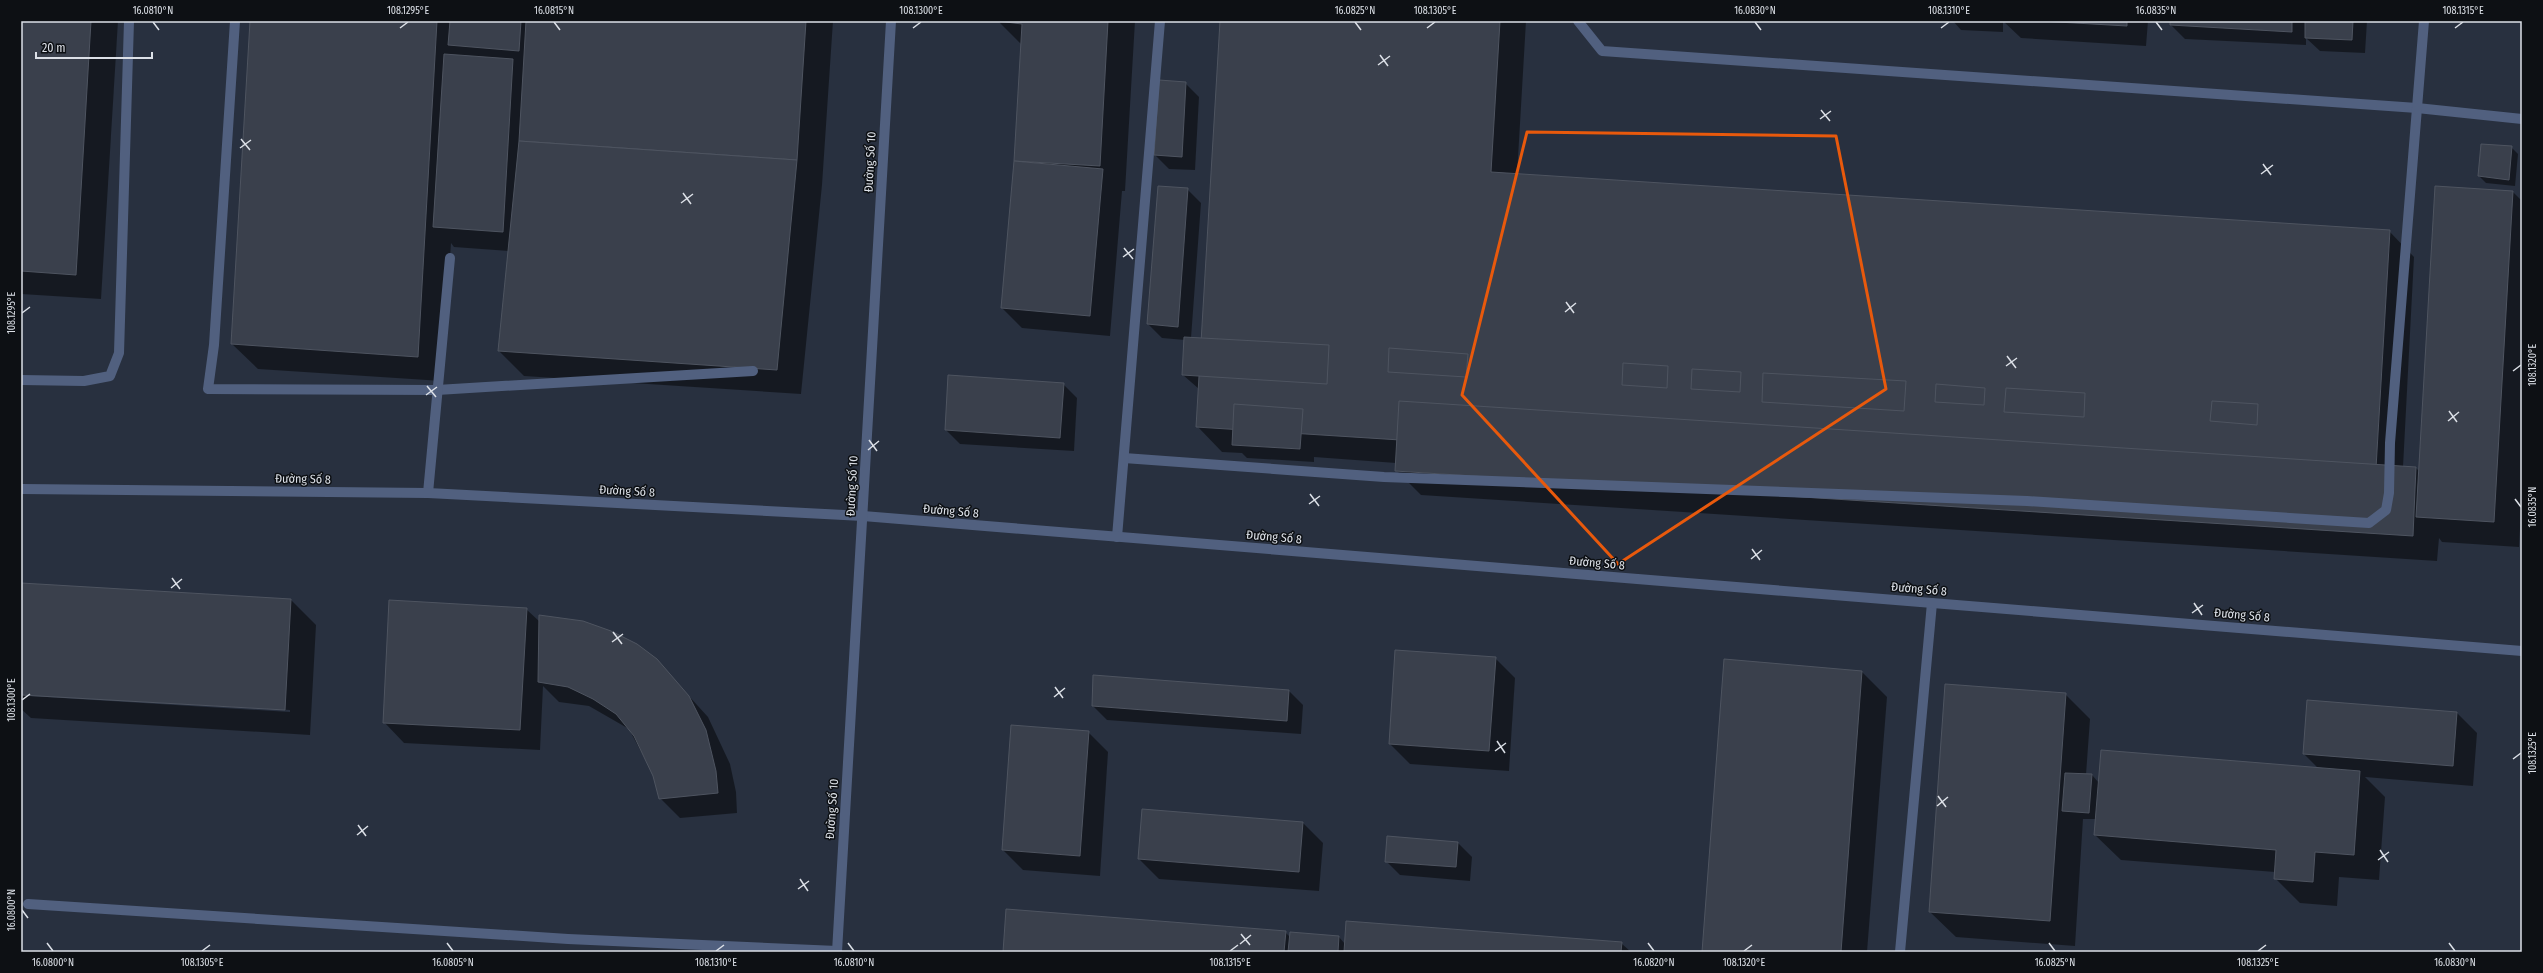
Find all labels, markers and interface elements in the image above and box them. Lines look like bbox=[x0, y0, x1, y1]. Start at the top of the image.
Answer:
text: 16.0810°N bbox=[133, 5, 173, 17]
text: 108.1295°E bbox=[387, 5, 429, 17]
text: 16.0815°N bbox=[534, 5, 574, 17]
text: 108.1300°E bbox=[899, 5, 943, 17]
text: 16.0825°N bbox=[1335, 5, 1375, 17]
text: 108.1305°E bbox=[1414, 5, 1457, 17]
text: 16.0830°N bbox=[1734, 5, 1776, 17]
text: 108.1310°E bbox=[1928, 5, 1970, 17]
text: 16.0835°N bbox=[2136, 5, 2176, 17]
text: 108.1315°E bbox=[2442, 5, 2484, 17]
scale bar bbox=[36, 34, 152, 60]
text: 20 m bbox=[42, 41, 66, 55]
street label: Đường Số 10 bbox=[860, 131, 879, 193]
text: 108.1295°E bbox=[6, 292, 18, 334]
text: 108.1320°E bbox=[2527, 343, 2539, 386]
street label: Đường Số 10 bbox=[842, 455, 861, 517]
street label: Đường Số 8 bbox=[275, 471, 331, 486]
street label: Đường Số 8 bbox=[599, 482, 655, 499]
text: 16.0835°N bbox=[2527, 487, 2539, 527]
street label: Đường Số 8 bbox=[923, 501, 980, 520]
street label: Đường Số 8 bbox=[1246, 527, 1303, 546]
street label: Đường Số 8 bbox=[1569, 553, 1626, 572]
street label: Đường Số 8 bbox=[1891, 579, 1948, 598]
street label: Đường Số 8 bbox=[2214, 605, 2271, 624]
text: 108.1300°E bbox=[6, 678, 18, 722]
text: 108.1325°E bbox=[2527, 732, 2539, 774]
street label: Đường Số 10 bbox=[822, 778, 841, 840]
text: 16.0800°N bbox=[6, 889, 18, 931]
text: 16.0800°N bbox=[32, 957, 74, 969]
text: 108.1305°E bbox=[181, 957, 224, 969]
text: 16.0805°N bbox=[432, 957, 474, 969]
text: 108.1310°E bbox=[695, 957, 737, 969]
text: 16.0810°N bbox=[834, 957, 874, 969]
text: 108.1315°E bbox=[1209, 957, 1251, 969]
text: 16.0820°N bbox=[1633, 957, 1675, 969]
text: 108.1320°E bbox=[1723, 957, 1766, 969]
text: 16.0825°N bbox=[2035, 957, 2075, 969]
text: 108.1325°E bbox=[2237, 957, 2279, 969]
text: 16.0830°N bbox=[2434, 957, 2476, 969]

